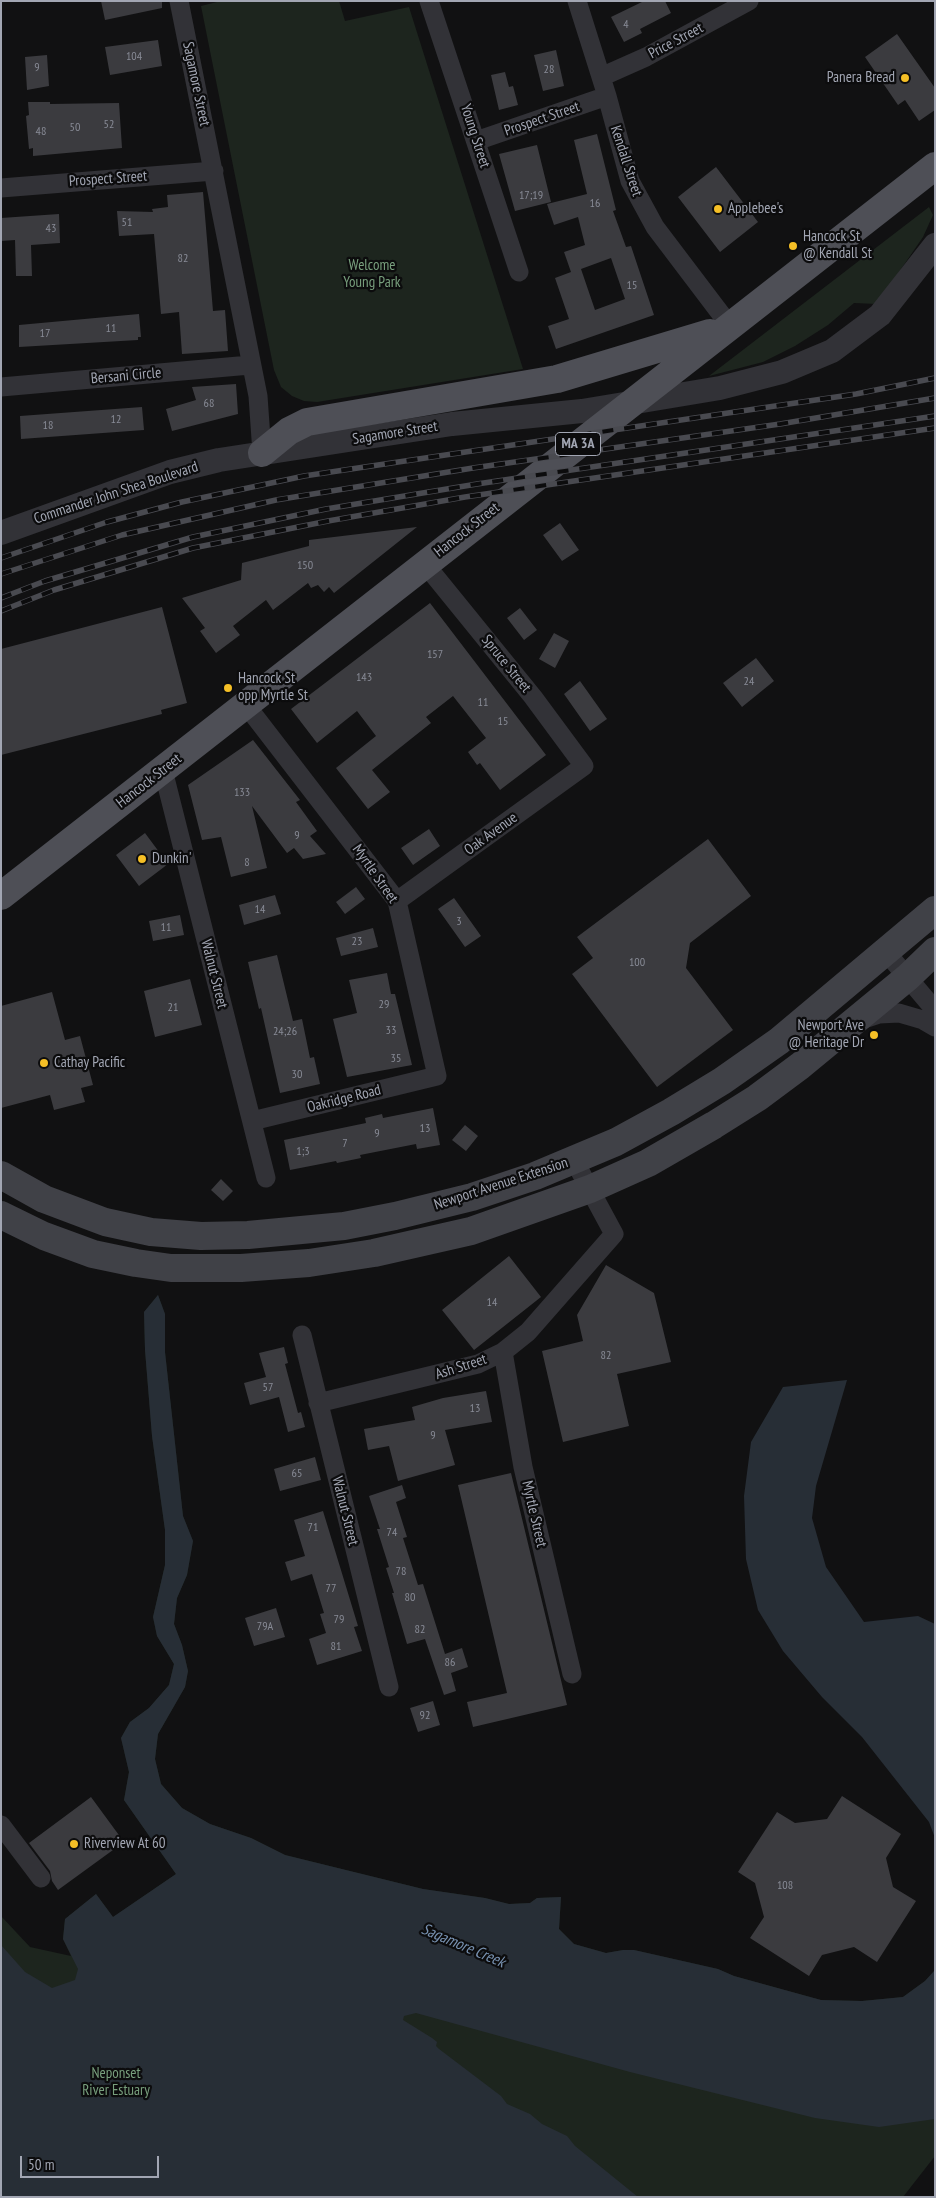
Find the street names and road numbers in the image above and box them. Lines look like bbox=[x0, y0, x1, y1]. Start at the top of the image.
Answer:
street label: Price Street bbox=[646, 19, 706, 63]
street label: Sagamore Street bbox=[178, 40, 214, 128]
street label: Prospect Street bbox=[502, 98, 582, 140]
street label: Young Street bbox=[456, 102, 494, 170]
street label: Kendall Street bbox=[606, 123, 646, 199]
street label: Prospect Street bbox=[68, 167, 148, 191]
street label: Bersani Circle bbox=[90, 364, 162, 388]
street label: Sagamore Street bbox=[351, 417, 439, 449]
road number: MA 3A bbox=[556, 432, 600, 456]
street label: Commander John Shea Boulevard bbox=[32, 458, 200, 528]
street label: Hancock Street bbox=[431, 499, 503, 561]
street label: Spruce Street bbox=[477, 631, 535, 697]
street label: Hancock Street bbox=[113, 750, 185, 812]
street label: Oak Avenue bbox=[461, 809, 521, 859]
street label: Myrtle Street bbox=[348, 841, 402, 907]
street label: Walnut Street bbox=[197, 938, 231, 1010]
street label: Oakridge Road bbox=[305, 1081, 383, 1117]
street label: Newport Avenue Extension bbox=[432, 1154, 570, 1214]
street label: Ash Street bbox=[433, 1350, 489, 1384]
street label: Walnut Street bbox=[328, 1475, 362, 1547]
street label: Myrtle Street bbox=[518, 1479, 550, 1549]

